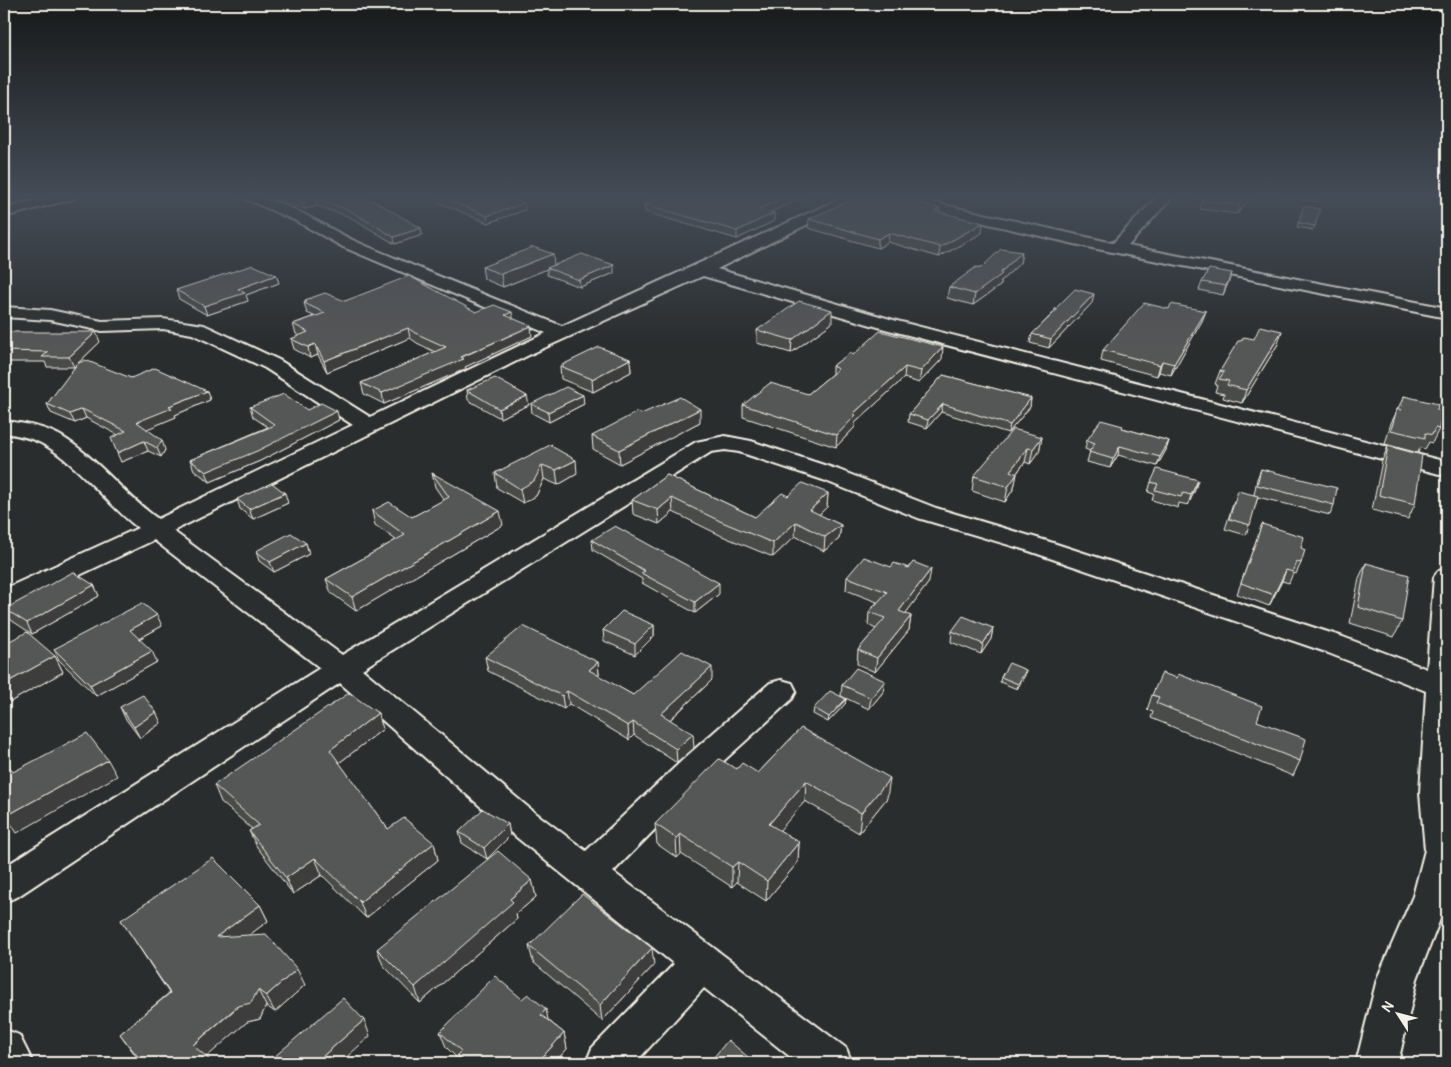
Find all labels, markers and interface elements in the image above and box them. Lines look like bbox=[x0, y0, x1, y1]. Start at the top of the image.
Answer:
north arrow bbox=[1374, 990, 1424, 1040]
text: N bbox=[1378, 998, 1398, 1015]

